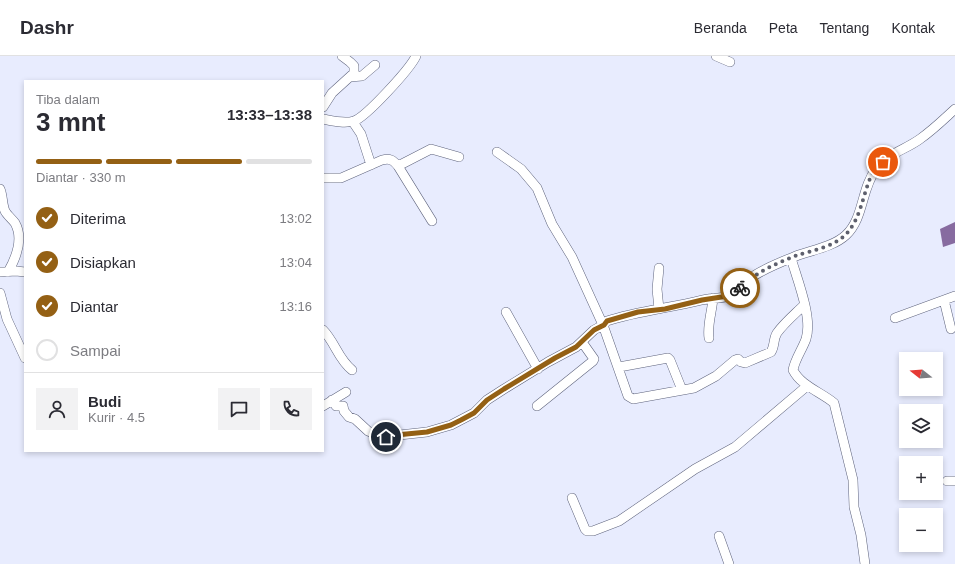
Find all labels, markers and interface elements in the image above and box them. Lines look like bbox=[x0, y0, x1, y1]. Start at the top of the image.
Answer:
text: Dashr bbox=[20, 17, 74, 38]
text: Beranda bbox=[694, 20, 747, 36]
text: Peta bbox=[769, 20, 798, 36]
text: Tentang bbox=[820, 20, 869, 36]
text: Kontak bbox=[891, 20, 935, 36]
text: Tiba dalam bbox=[36, 92, 100, 107]
text: 13:33–13:38 bbox=[227, 106, 312, 123]
text: 3 mnt bbox=[36, 107, 105, 137]
pin bbox=[866, 145, 900, 179]
icon: bag bbox=[872, 151, 894, 173]
text: Diantar · 330 m bbox=[36, 170, 126, 185]
icon: check bbox=[36, 207, 58, 229]
text: Diterima bbox=[70, 210, 126, 227]
text: 13:02 bbox=[279, 211, 312, 226]
icon: check bbox=[36, 251, 58, 273]
text: Disiapkan bbox=[70, 254, 136, 271]
text: 13:04 bbox=[279, 255, 312, 270]
courier bbox=[720, 268, 760, 308]
icon: bike bbox=[729, 277, 751, 299]
icon: check bbox=[36, 295, 58, 317]
text: Diantar bbox=[70, 298, 118, 315]
text: 13:16 bbox=[279, 299, 312, 314]
text: Sampai bbox=[70, 342, 121, 359]
north arrow bbox=[899, 352, 943, 396]
map controls bbox=[899, 352, 943, 552]
button: person bbox=[36, 388, 78, 430]
button: chat bbox=[218, 388, 260, 430]
button: phone bbox=[270, 388, 312, 430]
text: Budi bbox=[88, 393, 121, 410]
button: layers bbox=[899, 404, 943, 448]
text: Kurir · 4.5 bbox=[88, 410, 145, 425]
pin bbox=[369, 420, 403, 454]
icon: home bbox=[375, 426, 397, 448]
button: + bbox=[899, 456, 943, 500]
button: − bbox=[899, 508, 943, 552]

